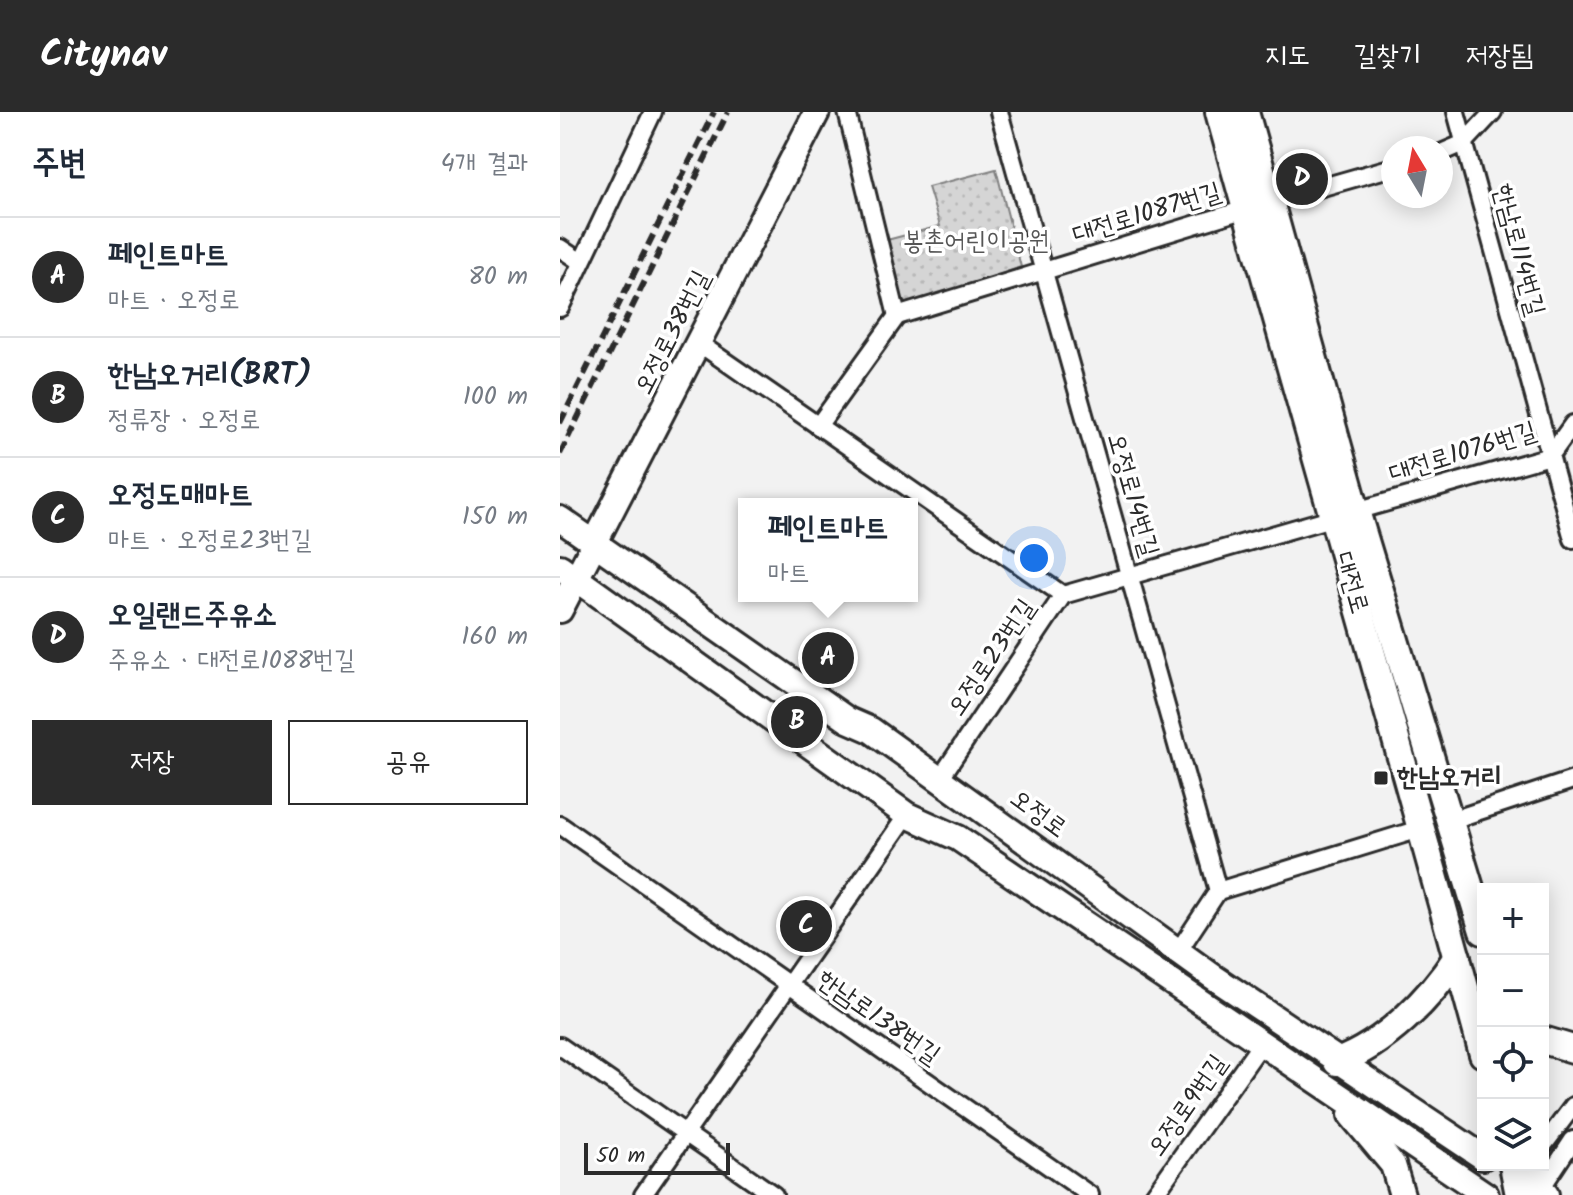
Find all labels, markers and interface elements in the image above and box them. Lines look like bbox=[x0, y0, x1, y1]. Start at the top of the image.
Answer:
text: Citynav bbox=[40, 26, 167, 86]
text: 지도 bbox=[1265, 34, 1310, 79]
text: 길찾기 bbox=[1354, 34, 1421, 79]
text: 저장됨 bbox=[1465, 34, 1533, 79]
north arrow bbox=[1381, 136, 1453, 208]
text: 주변 bbox=[32, 137, 87, 191]
text: 4개 결과 bbox=[440, 143, 528, 185]
pin: D bbox=[1276, 149, 1328, 209]
street label: 대전로1087번길 bbox=[1068, 171, 1227, 257]
street label: 한남로114번길 bbox=[1480, 179, 1556, 321]
park label: 봉촌어린이공원 bbox=[903, 221, 1049, 263]
text: 페인트마트 bbox=[108, 232, 229, 280]
text: A bbox=[50, 256, 66, 298]
text: 80 m bbox=[468, 256, 528, 298]
street label: 오정로38번길 bbox=[624, 263, 722, 403]
text: 마트 · 오정로 bbox=[108, 280, 240, 322]
text: 한남오거리(BRT) bbox=[108, 352, 312, 400]
text: B bbox=[50, 376, 66, 418]
text: 100 m bbox=[463, 376, 528, 418]
text: 정류장 · 오정로 bbox=[108, 400, 261, 442]
street label: 대전로1076번길 bbox=[1384, 411, 1542, 495]
street label: 오정로14번길 bbox=[1094, 428, 1170, 562]
text: 오정도매마트 bbox=[108, 472, 253, 520]
text: C bbox=[50, 496, 66, 538]
text: 150 m bbox=[462, 496, 528, 538]
popup bbox=[738, 498, 918, 602]
text: 페인트마트 bbox=[768, 505, 888, 553]
text: 마트 · 오정로23번길 bbox=[108, 520, 311, 562]
your location bbox=[1014, 538, 1054, 578]
street label: 대전로 bbox=[1322, 547, 1380, 619]
text: 마트 bbox=[768, 553, 809, 595]
street label: 오정로23번길 bbox=[937, 590, 1047, 726]
text: 오일랜드주유소 bbox=[108, 592, 277, 640]
text: D bbox=[49, 616, 67, 658]
text: 160 m bbox=[461, 616, 528, 658]
pin: A bbox=[802, 628, 854, 688]
text: 주유소 · 대전로1088번길 bbox=[108, 640, 355, 682]
pin: B bbox=[771, 692, 823, 752]
button: 저장 bbox=[32, 720, 272, 805]
button: 공유 bbox=[288, 720, 528, 805]
place label: 한남오거리 bbox=[1396, 757, 1502, 799]
marker: 한남오거리 bbox=[1372, 769, 1390, 787]
street label: 오정로 bbox=[1000, 779, 1076, 849]
map controls bbox=[1477, 883, 1549, 1171]
button: + bbox=[1477, 883, 1549, 955]
pin: C bbox=[780, 896, 832, 956]
button: − bbox=[1477, 955, 1549, 1027]
street label: 한남로138번길 bbox=[807, 960, 949, 1076]
button: locate bbox=[1477, 1027, 1549, 1099]
street label: 오정로9번길 bbox=[1137, 1046, 1239, 1166]
button: layers bbox=[1477, 1099, 1549, 1171]
scale bar bbox=[584, 1139, 730, 1175]
text: 50 m bbox=[596, 1139, 645, 1174]

